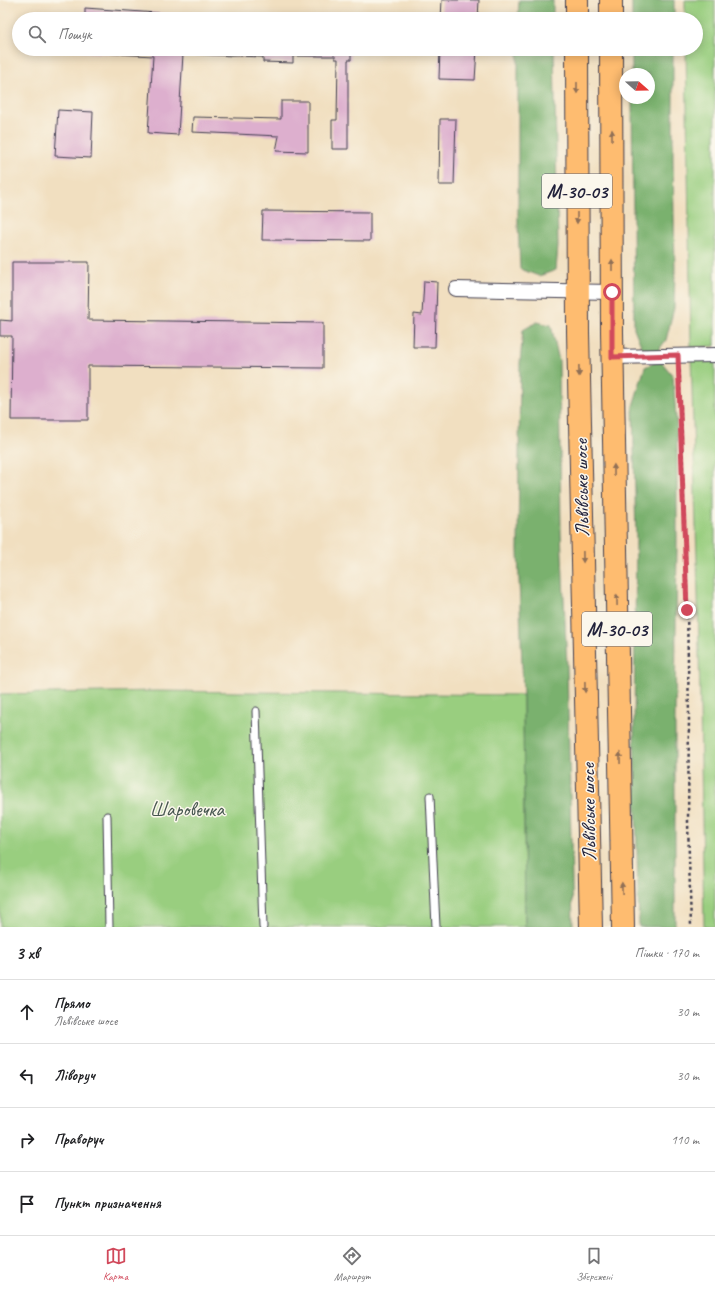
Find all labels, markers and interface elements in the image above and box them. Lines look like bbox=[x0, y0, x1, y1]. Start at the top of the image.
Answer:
search box bbox=[12, 12, 703, 56]
icon: search bbox=[26, 23, 48, 45]
text: Пошук bbox=[58, 25, 91, 44]
north arrow bbox=[619, 68, 655, 104]
one-way arrow bbox=[574, 82, 580, 95]
one-way arrow bbox=[609, 128, 615, 141]
road number: М-30-03 bbox=[542, 174, 612, 208]
one-way arrow bbox=[574, 212, 580, 225]
one-way arrow bbox=[609, 258, 615, 271]
route start bbox=[603, 283, 621, 301]
one-way arrow bbox=[576, 365, 582, 378]
street label: Львівське шосе bbox=[568, 437, 595, 537]
one-way arrow bbox=[611, 463, 617, 476]
one-way arrow bbox=[579, 551, 586, 563]
one-way arrow bbox=[614, 593, 620, 606]
route end bbox=[678, 601, 696, 619]
road number: М-30-03 bbox=[582, 612, 652, 646]
one-way arrow bbox=[582, 681, 589, 693]
one-way arrow bbox=[616, 752, 623, 764]
street label: Львівське шосе bbox=[575, 761, 602, 861]
park label: Шаровечка bbox=[150, 797, 225, 822]
one-way arrow bbox=[619, 881, 625, 894]
text: 3 хв bbox=[16, 943, 39, 964]
text: Пішки · 170 m bbox=[635, 945, 699, 961]
text: Прямо bbox=[54, 994, 90, 1013]
icon: ahead bbox=[16, 1001, 38, 1023]
text: 30 m bbox=[677, 1004, 699, 1020]
text: Львівське шосе bbox=[54, 1013, 118, 1029]
icon: left bbox=[16, 1065, 38, 1087]
text: Ліворуч bbox=[54, 1066, 95, 1085]
text: 30 m bbox=[677, 1068, 699, 1084]
icon: right bbox=[16, 1129, 38, 1151]
text: Праворуч bbox=[54, 1130, 103, 1149]
text: 110 m bbox=[671, 1132, 699, 1148]
icon: arrive bbox=[16, 1193, 38, 1215]
text: Пункт призначення bbox=[54, 1194, 161, 1213]
tab: Карта bbox=[103, 1245, 128, 1283]
tab: Маршрут bbox=[334, 1245, 370, 1283]
tab: Збережені bbox=[576, 1245, 612, 1283]

